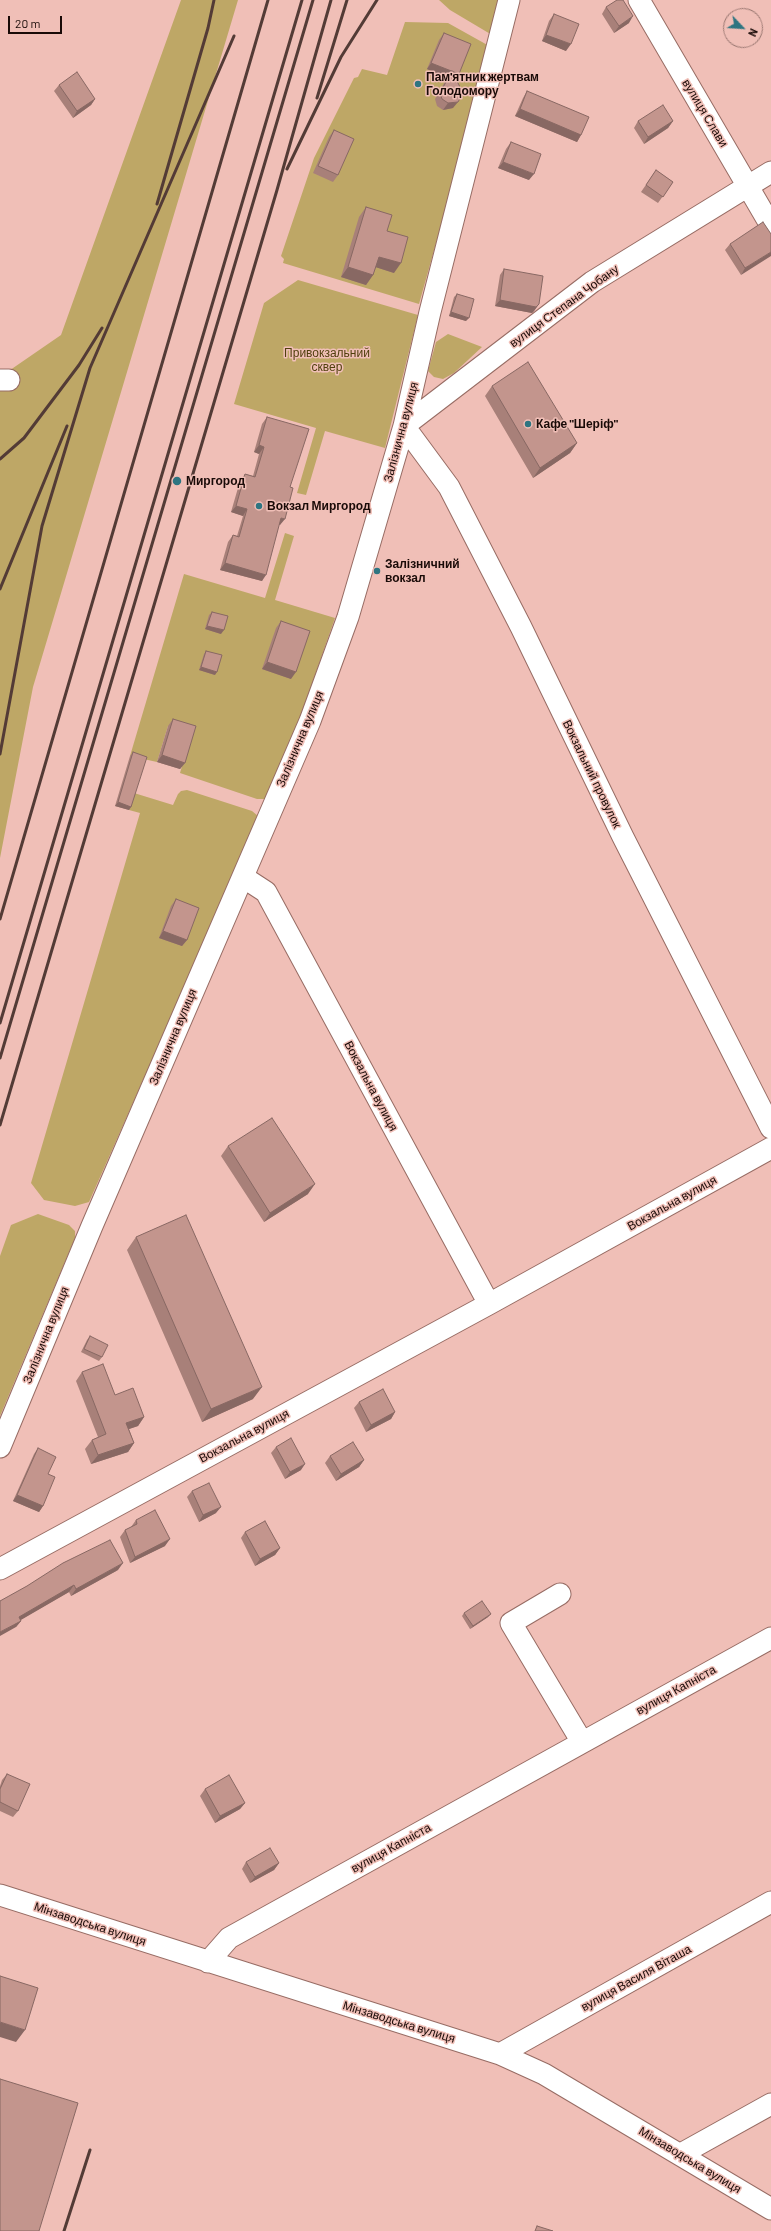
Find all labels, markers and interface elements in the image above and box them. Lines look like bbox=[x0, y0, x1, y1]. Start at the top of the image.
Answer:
scale bar bbox=[10, 8, 64, 34]
north arrow bbox=[723, 8, 763, 48]
text: 20 m bbox=[15, 16, 41, 30]
text: N bbox=[746, 27, 761, 39]
place label: Пам'ятник жертвам Голодомору bbox=[426, 70, 539, 98]
street label: вулиця Слави bbox=[679, 76, 731, 150]
marker: Пам'ятник жертвам Голодомору bbox=[413, 79, 423, 89]
street label: вулиця Степана Чобану bbox=[507, 262, 621, 350]
park label: Привокзальний сквер bbox=[284, 346, 370, 374]
street label: Залізнична вулиця bbox=[381, 380, 421, 484]
place label: Кафе "Шеріф" bbox=[536, 417, 618, 431]
marker: Кафе "Шеріф" bbox=[523, 419, 533, 429]
place label: Миргород bbox=[186, 474, 245, 488]
marker: Миргород bbox=[171, 475, 183, 487]
place label: Вокзал Миргород bbox=[267, 499, 370, 513]
marker: Вокзал Миргород bbox=[254, 501, 264, 511]
place label: Залізничний вокзал bbox=[385, 557, 460, 585]
marker: Залізничний вокзал bbox=[372, 566, 382, 576]
street label: Залізнична вулиця bbox=[273, 689, 327, 789]
street label: Вокзальний провулок bbox=[560, 718, 624, 830]
street label: Залізнична вулиця bbox=[146, 987, 200, 1087]
street label: Вокзальна вулиця bbox=[341, 1038, 401, 1134]
street label: Вокзальна вулиця bbox=[625, 1172, 719, 1234]
street label: Залізнична вулиця bbox=[20, 1284, 72, 1386]
street label: Вокзальна вулиця bbox=[196, 1406, 292, 1466]
street label: вулиця Капніста bbox=[634, 1662, 718, 1718]
street label: вулиця Капніста bbox=[349, 1820, 433, 1876]
street label: Мінзаводська вулиця bbox=[32, 1899, 148, 1949]
street label: вулиця Василя Віташа bbox=[578, 1942, 694, 2014]
street label: Мінзаводська вулиця bbox=[341, 1998, 457, 2046]
street label: Мінзаводська вулиця bbox=[636, 2124, 744, 2196]

